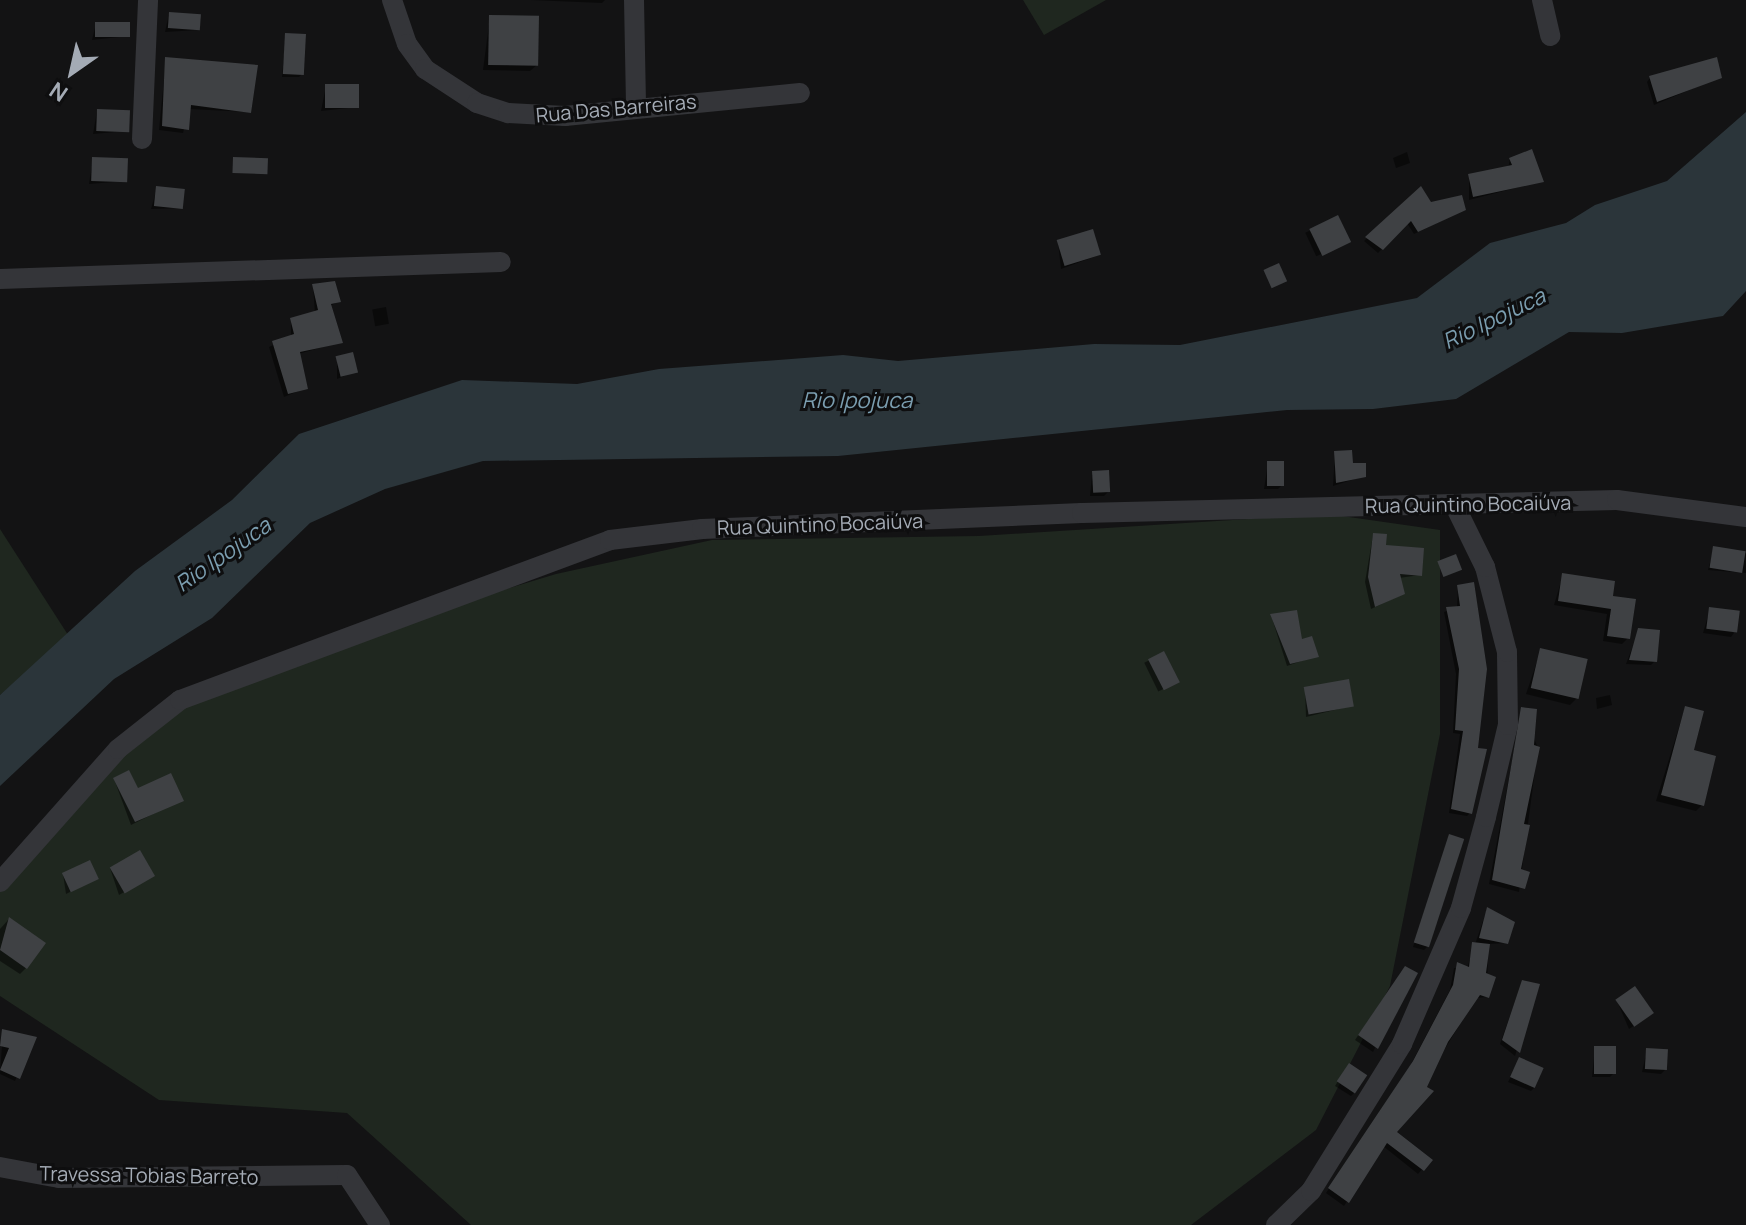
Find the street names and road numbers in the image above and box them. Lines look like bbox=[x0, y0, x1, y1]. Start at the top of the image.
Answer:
street label: Rua Das Barreiras bbox=[535, 89, 697, 127]
street label: Rua Quintino Bocaiúva bbox=[1365, 490, 1571, 518]
street label: Rua Quintino Bocaiúva bbox=[717, 508, 923, 540]
street label: Travessa Tobias Barreto bbox=[39, 1161, 259, 1189]

